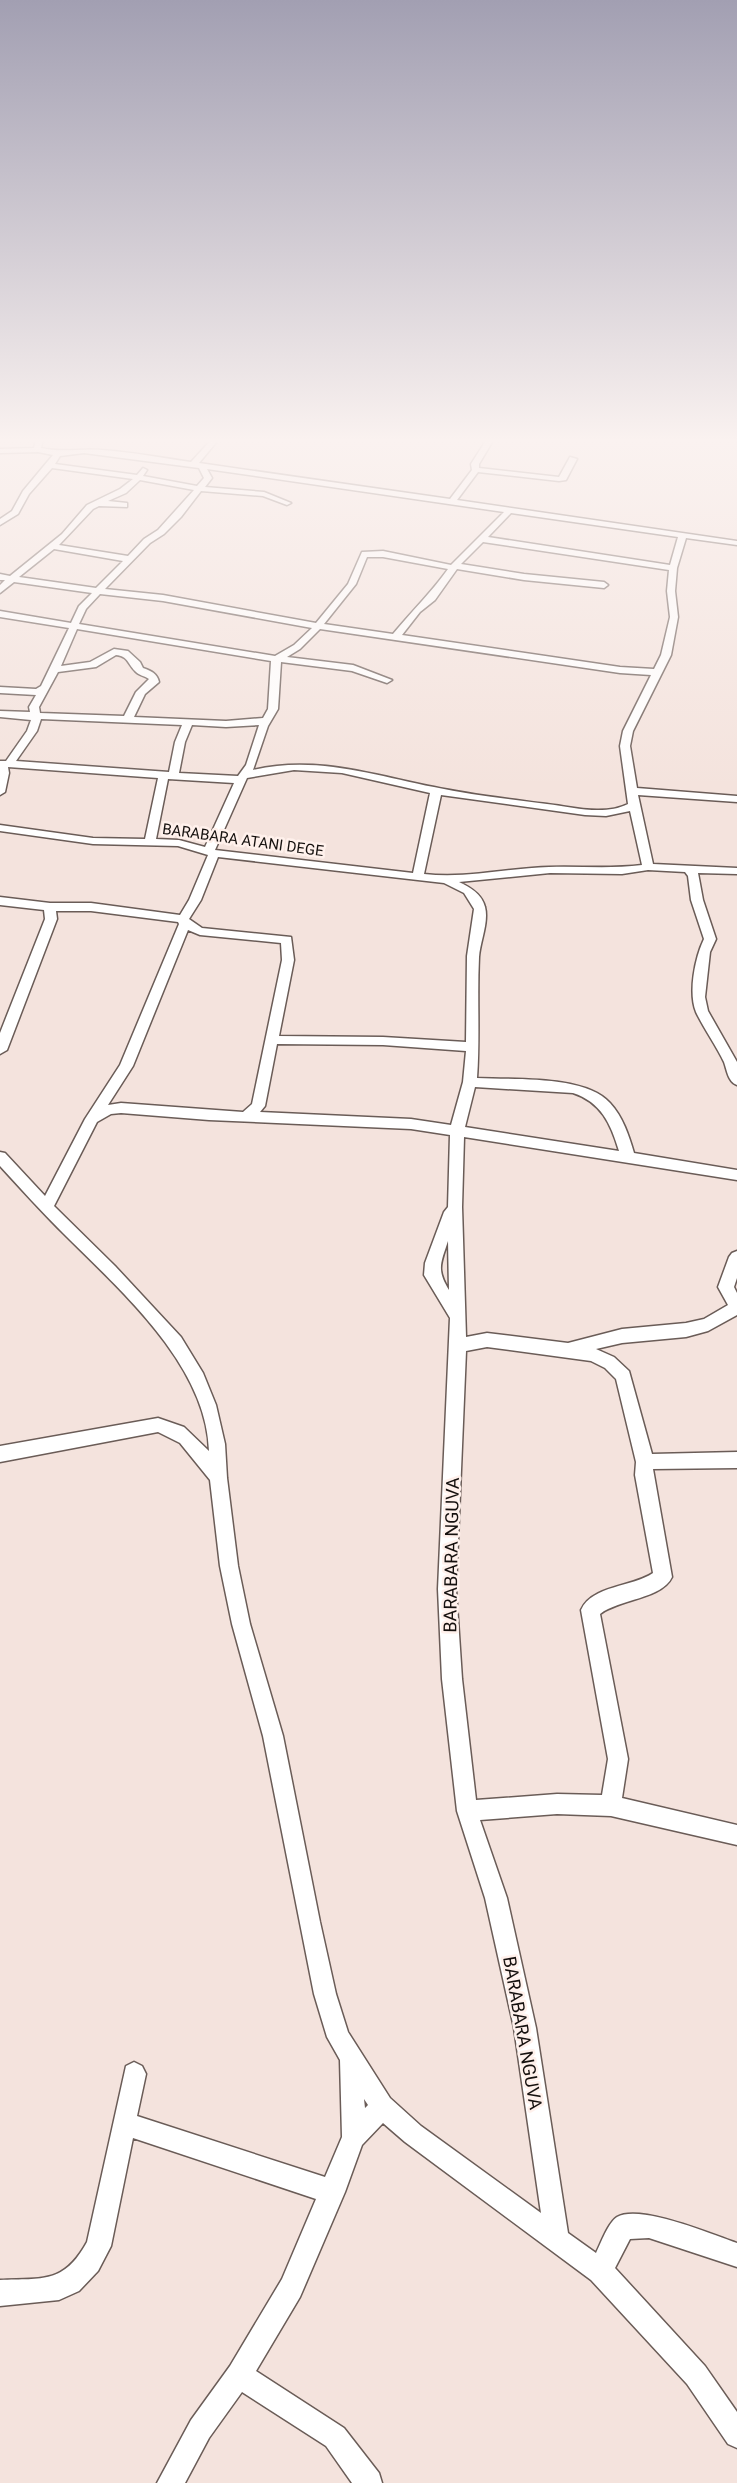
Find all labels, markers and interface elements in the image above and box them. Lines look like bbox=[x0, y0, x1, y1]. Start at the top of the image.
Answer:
street label: BARABARA ATANI DEGE bbox=[161, 820, 325, 860]
street label: BARABARA NGUVA bbox=[439, 1477, 463, 1633]
street label: BARABARA NGUVA bbox=[499, 1955, 547, 2112]

